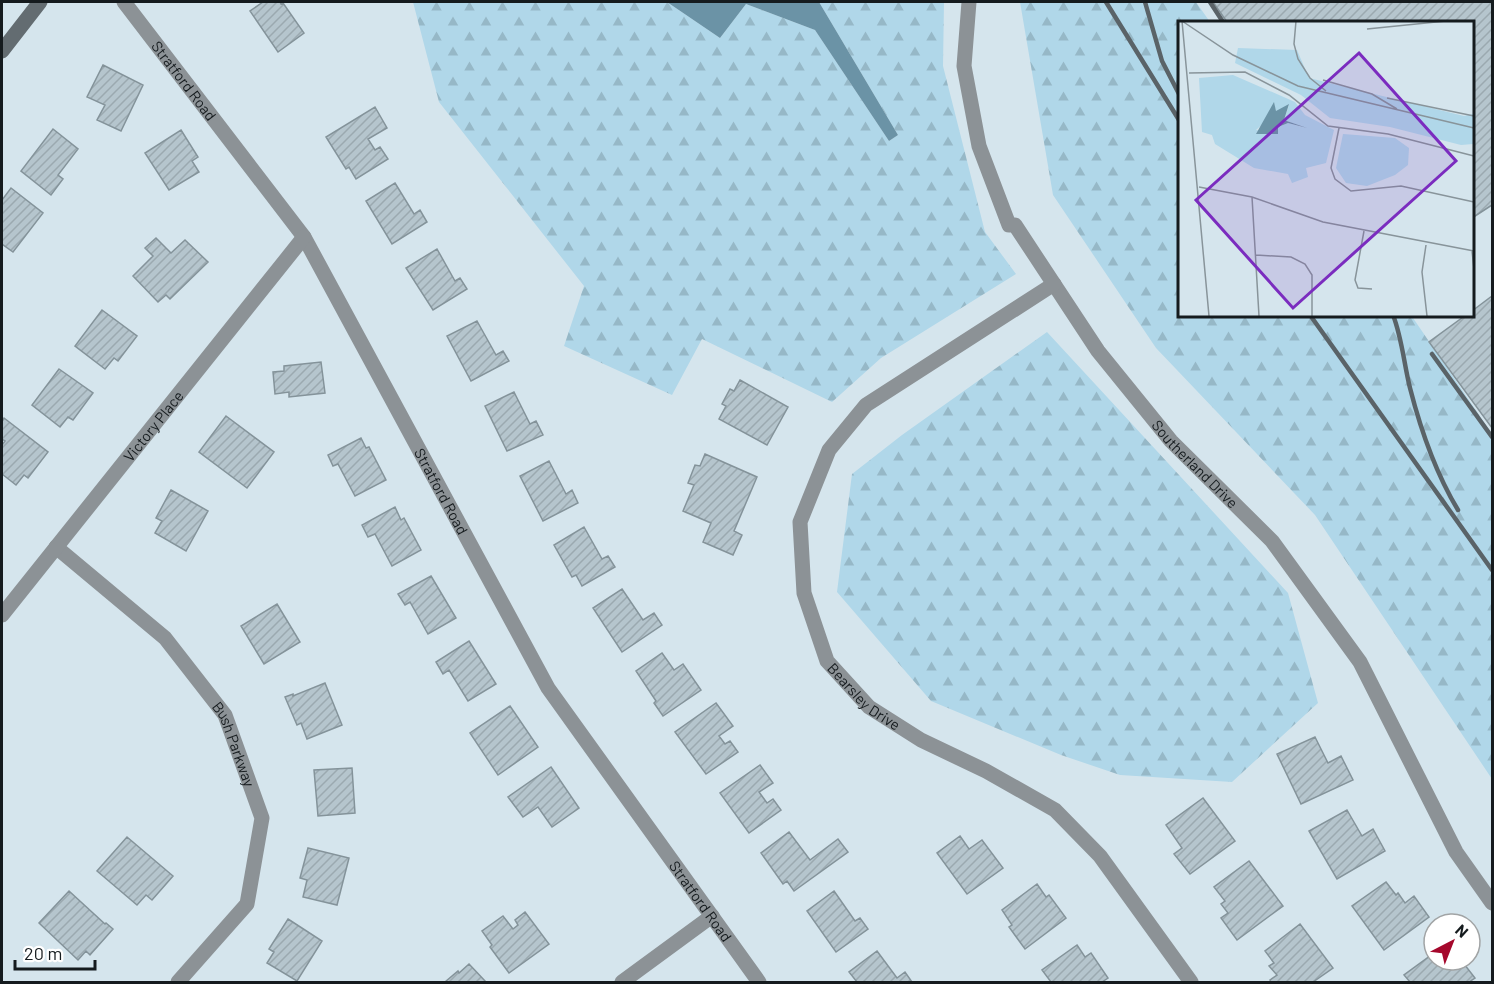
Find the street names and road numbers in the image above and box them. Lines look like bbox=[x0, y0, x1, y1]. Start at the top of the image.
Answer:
street label: Stratford Road bbox=[148, 37, 220, 124]
street label: Victory Place bbox=[119, 387, 187, 465]
street label: Southerland Drive bbox=[1148, 416, 1242, 511]
street label: Stratford Road bbox=[411, 445, 472, 537]
street label: Bearsley Drive bbox=[824, 659, 904, 734]
street label: Bush Parkway bbox=[209, 698, 259, 789]
street label: Stratford Road bbox=[666, 857, 736, 945]

